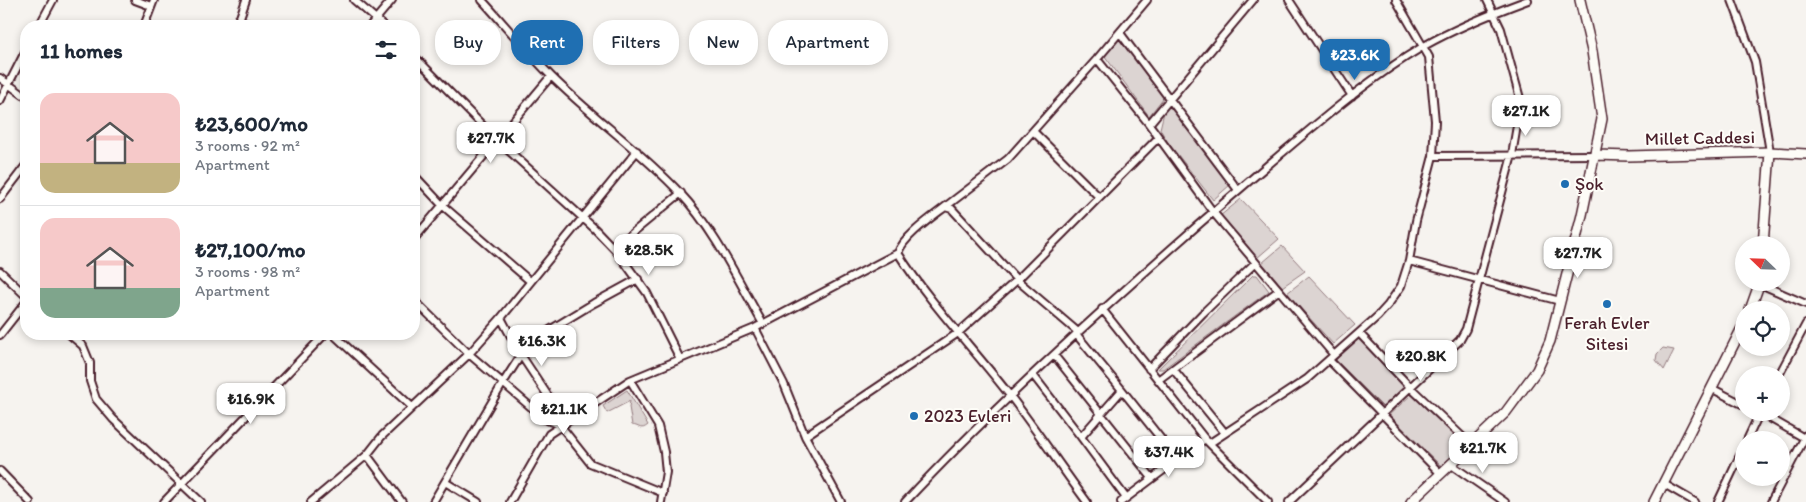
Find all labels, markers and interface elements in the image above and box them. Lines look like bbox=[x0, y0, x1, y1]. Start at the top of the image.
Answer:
chip: Buy bbox=[435, 20, 501, 65]
chip: Rent bbox=[511, 20, 583, 65]
chip: Filters bbox=[593, 20, 679, 65]
chip: New bbox=[689, 20, 758, 65]
chip: Apartment bbox=[768, 20, 888, 65]
icon: filters bbox=[372, 36, 400, 64]
text: 11 homes bbox=[40, 38, 123, 63]
pin: ₺23.6K bbox=[1314, 38, 1396, 81]
text: ₺23.6K bbox=[1331, 45, 1379, 64]
pin: ₺27.1K bbox=[1485, 94, 1567, 137]
text: ₺27.1K bbox=[1503, 101, 1549, 120]
text: ₺23,600/mo bbox=[195, 111, 308, 136]
icon: home bbox=[80, 113, 140, 173]
pin: ₺27.7K bbox=[450, 121, 532, 164]
street label: Millet Caddesi bbox=[1645, 126, 1755, 150]
text: ₺27.7K bbox=[467, 128, 515, 147]
text: 3 rooms · 92 m² bbox=[195, 136, 300, 155]
text: Apartment bbox=[195, 155, 270, 174]
place label: Şok bbox=[1575, 173, 1604, 195]
marker: Şok bbox=[1559, 178, 1571, 190]
pin: ₺28.5K bbox=[608, 234, 690, 276]
pin: ₺27.7K bbox=[1537, 236, 1619, 279]
north arrow bbox=[1735, 236, 1790, 291]
map controls bbox=[1735, 236, 1790, 486]
text: ₺27,100/mo bbox=[195, 237, 306, 262]
icon: home bbox=[80, 238, 140, 298]
text: ₺28.5K bbox=[625, 240, 673, 259]
text: ₺27.7K bbox=[1554, 243, 1602, 262]
text: 3 rooms · 98 m² bbox=[195, 262, 300, 281]
text: Apartment bbox=[195, 281, 270, 300]
marker: Ferah Evler Sitesi bbox=[1601, 298, 1613, 310]
button: locate bbox=[1735, 301, 1790, 356]
place label: Ferah Evler Sitesi bbox=[1564, 312, 1650, 355]
pin: ₺16.3K bbox=[501, 324, 583, 367]
text: ₺16.3K bbox=[518, 331, 566, 350]
pin: ₺20.8K bbox=[1380, 340, 1462, 382]
text: ₺20.8K bbox=[1396, 346, 1446, 365]
button: + bbox=[1735, 366, 1790, 421]
pin: ₺16.9K bbox=[210, 382, 292, 425]
text: ₺16.9K bbox=[227, 389, 275, 408]
pin: ₺21.1K bbox=[523, 392, 605, 435]
text: ₺21.1K bbox=[541, 399, 587, 418]
place label: 2023 Evleri bbox=[924, 405, 1011, 427]
marker: 2023 Evleri bbox=[908, 410, 920, 422]
button: − bbox=[1735, 431, 1790, 486]
pin: ₺21.7K bbox=[1442, 432, 1524, 474]
pin: ₺37.4K bbox=[1128, 436, 1210, 478]
text: ₺21.7K bbox=[1460, 438, 1506, 457]
text: ₺37.4K bbox=[1144, 442, 1194, 461]

